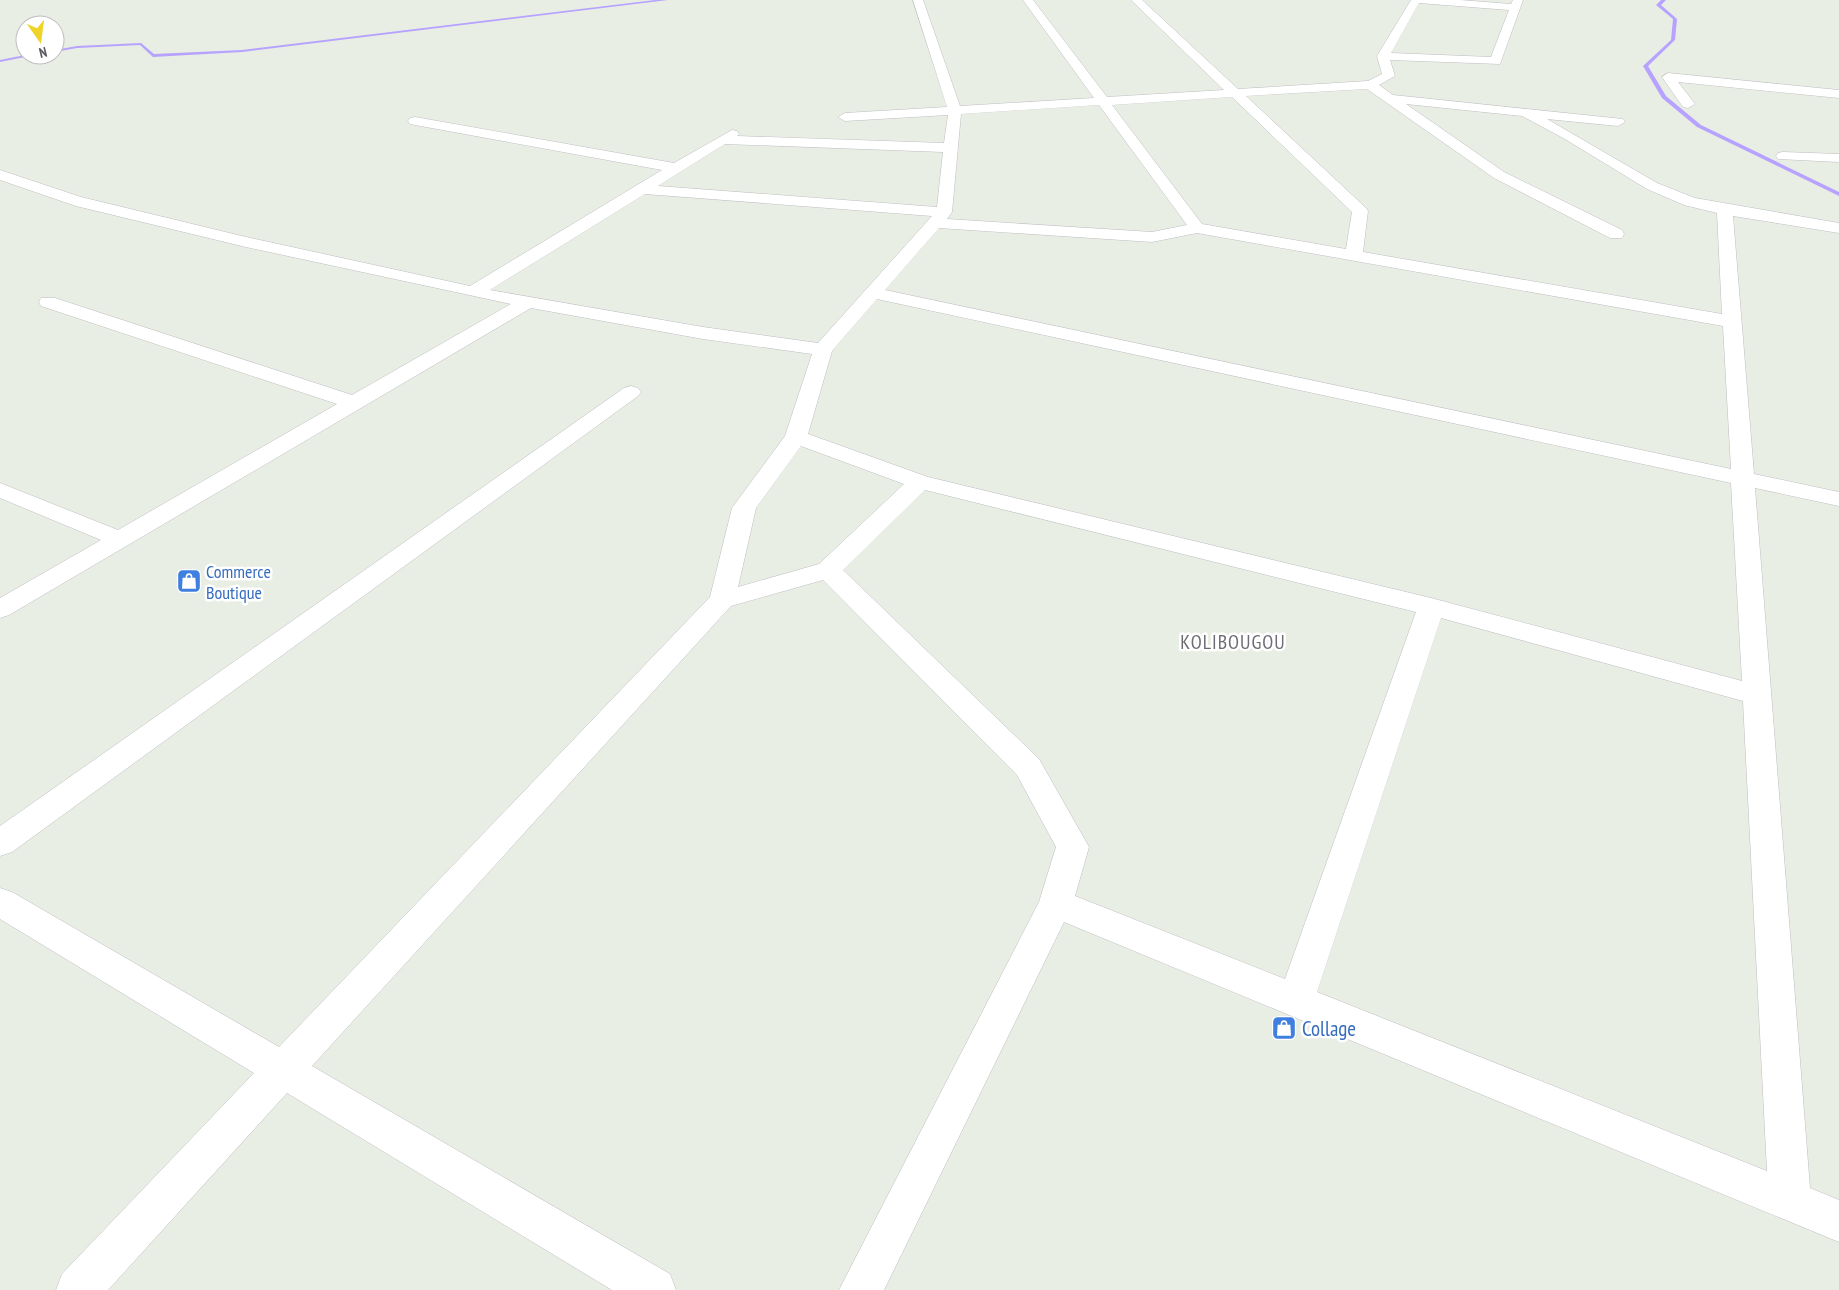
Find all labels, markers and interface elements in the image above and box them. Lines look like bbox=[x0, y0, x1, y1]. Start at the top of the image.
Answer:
north arrow bbox=[15, 15, 65, 65]
text: N bbox=[37, 43, 49, 62]
place label: Commerce Boutique bbox=[206, 560, 271, 604]
shop icon: Commerce Boutique bbox=[176, 568, 202, 594]
district label: KOLIBOUGOU bbox=[1180, 629, 1286, 655]
shop icon: Collage bbox=[1271, 1015, 1297, 1041]
place label: Collage bbox=[1302, 1015, 1356, 1042]

